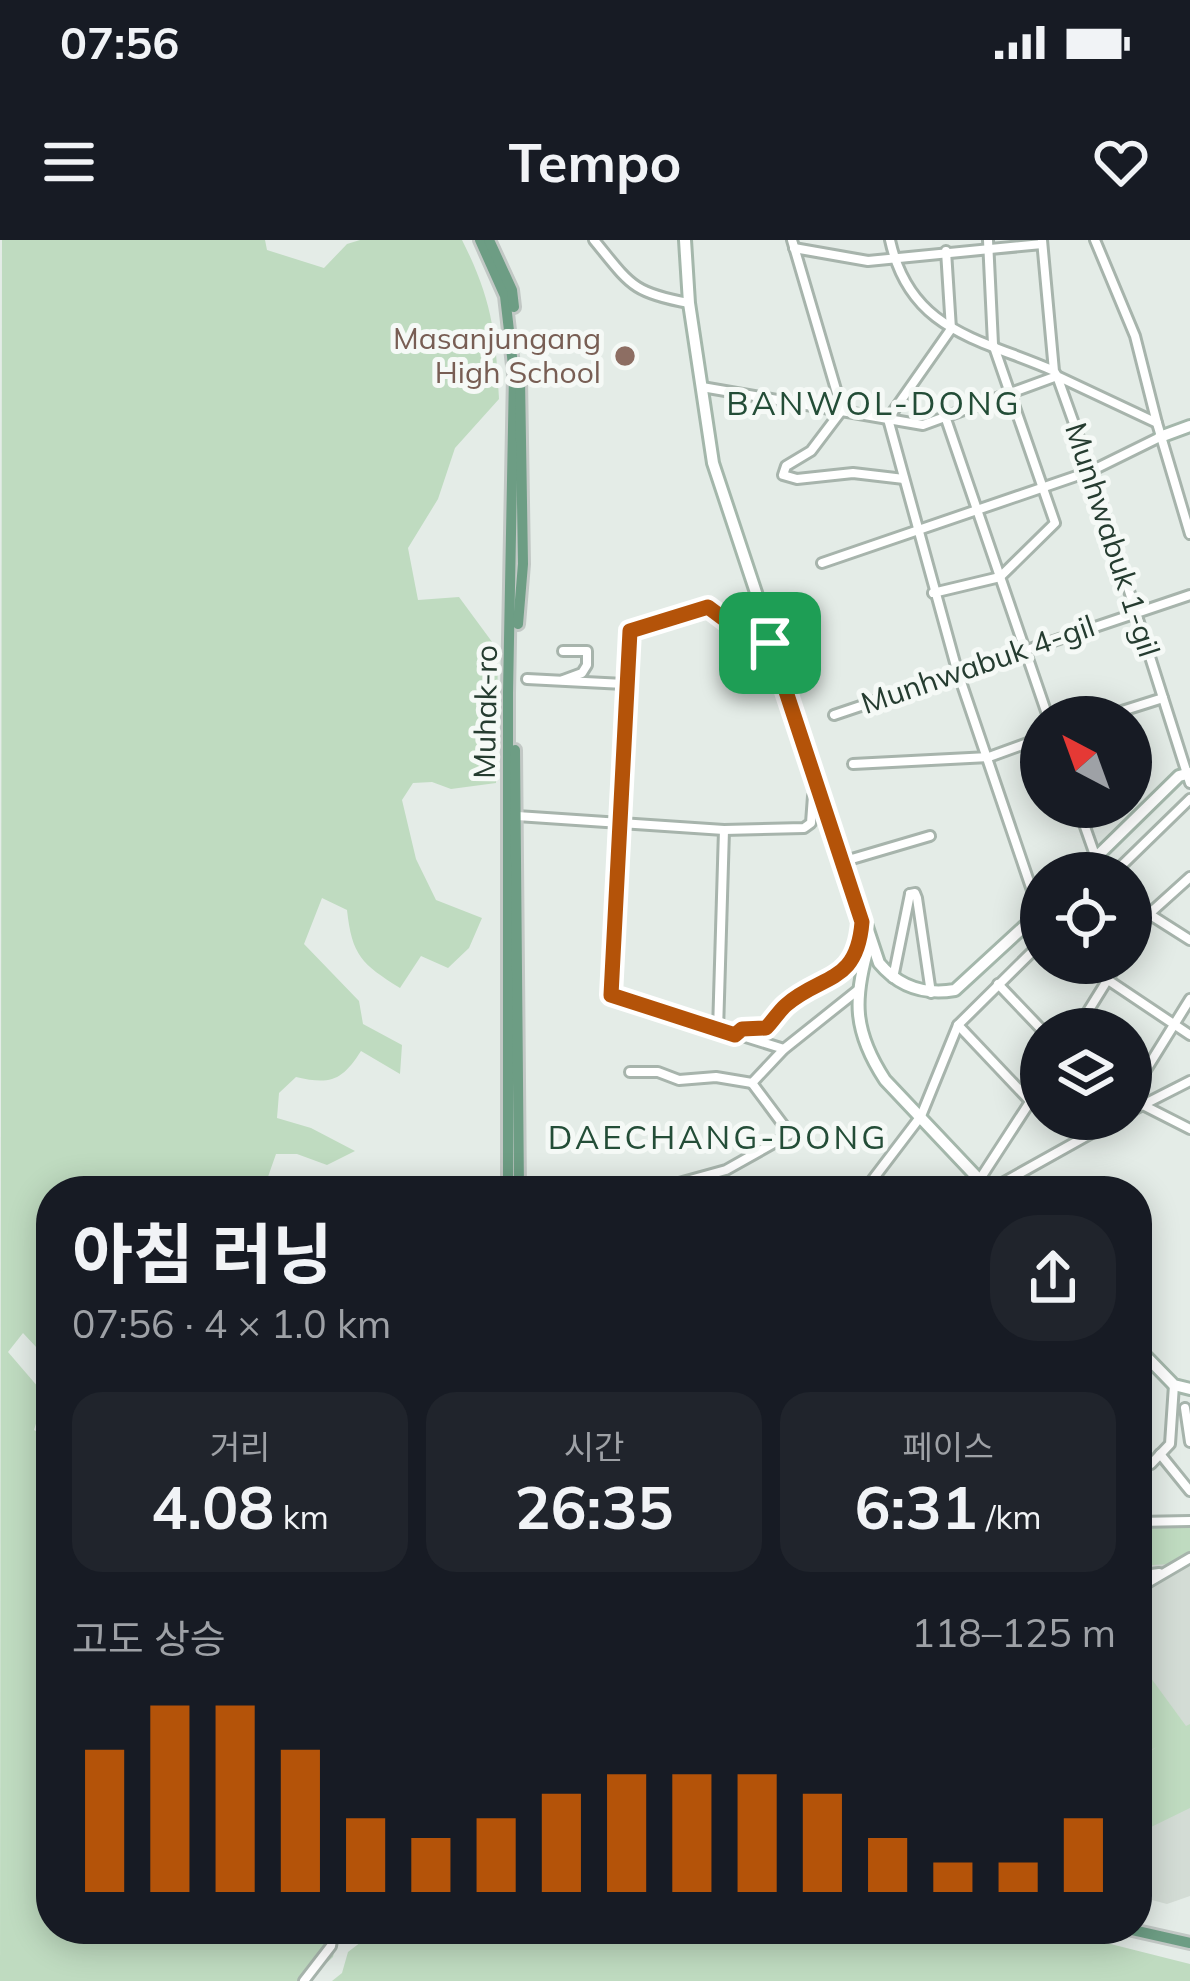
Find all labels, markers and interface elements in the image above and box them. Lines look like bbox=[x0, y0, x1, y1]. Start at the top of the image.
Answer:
text: 07:56 bbox=[60, 14, 179, 70]
text: Tempo bbox=[509, 128, 681, 196]
icon: menu bbox=[36, 129, 102, 195]
icon: heart bbox=[1088, 129, 1154, 195]
place label: Masanjungang High School bbox=[393, 319, 601, 391]
marker: Masanjungang High School bbox=[612, 343, 638, 369]
district label: BANWOL-DONG bbox=[726, 382, 1022, 423]
street label: Munhwabuk 1-gil bbox=[1057, 418, 1169, 662]
pin bbox=[719, 592, 821, 694]
street label: Munhwabuk 4-gil bbox=[856, 606, 1099, 722]
icon: arrive bbox=[737, 610, 803, 676]
street label: Muhak-ro bbox=[465, 645, 505, 779]
north arrow bbox=[1020, 696, 1152, 828]
map controls bbox=[1020, 696, 1152, 1140]
button: locate bbox=[1020, 852, 1152, 984]
button: layers bbox=[1020, 1008, 1152, 1140]
district label: DAECHANG-DONG bbox=[548, 1116, 888, 1157]
text: 아침 러닝 bbox=[72, 1212, 333, 1295]
button: share bbox=[990, 1215, 1116, 1341]
text: 07:56 · 4 × 1.0 km bbox=[72, 1299, 391, 1348]
text: 거리 bbox=[210, 1426, 270, 1467]
text: 시간 bbox=[564, 1426, 624, 1467]
text: 페이스 bbox=[902, 1426, 994, 1467]
text: 4.08 bbox=[151, 1469, 274, 1544]
text: 26:35 bbox=[515, 1469, 673, 1544]
text: 6:31 bbox=[855, 1469, 977, 1544]
text: km bbox=[274, 1496, 329, 1537]
text: /km bbox=[977, 1496, 1041, 1537]
text: 118–125 m bbox=[911, 1608, 1116, 1657]
text: 고도 상승 bbox=[72, 1614, 226, 1663]

